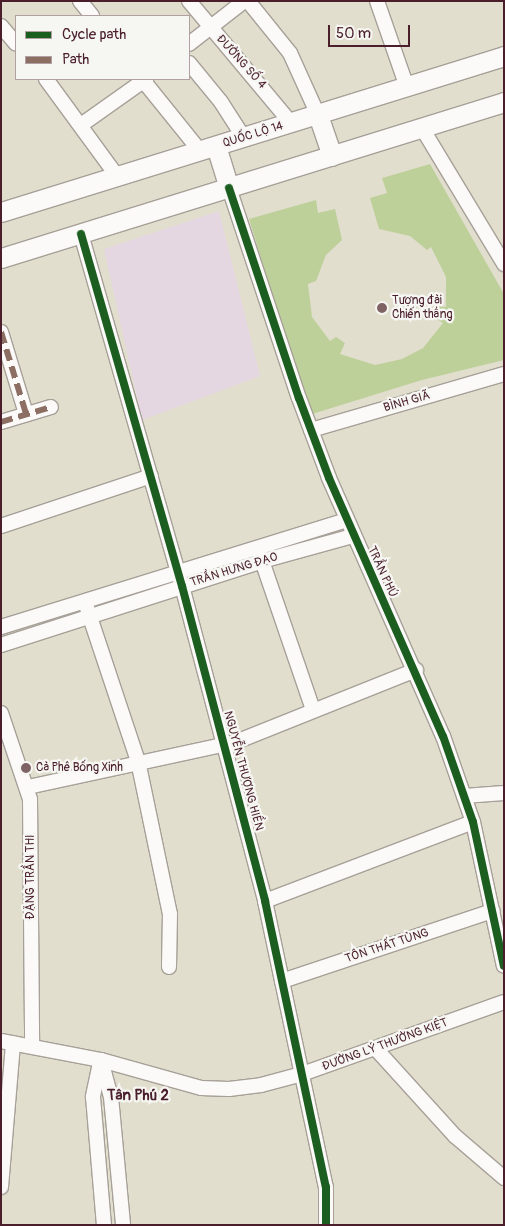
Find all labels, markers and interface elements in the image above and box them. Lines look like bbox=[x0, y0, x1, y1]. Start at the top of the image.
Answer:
legend bbox=[15, 15, 190, 80]
scale bar bbox=[330, 15, 412, 47]
text: 50 m bbox=[336, 24, 371, 43]
text: Cycle path bbox=[62, 25, 126, 44]
street label: ĐƯỜNG SỐ 4 bbox=[213, 32, 269, 92]
text: Path bbox=[62, 50, 89, 69]
street label: QUỐC LỘ 14 bbox=[221, 119, 285, 151]
place label: Tượng đài Chiến thắng bbox=[392, 294, 453, 322]
marker: Tượng đài Chiến thắng bbox=[376, 302, 388, 314]
street label: BÌNH GIÃ bbox=[382, 388, 432, 416]
street label: TRẦN PHÚ bbox=[364, 544, 400, 600]
street label: TRẦN HƯNG ĐẠO bbox=[189, 550, 279, 590]
street label: NGUYỄN THƯỢNG HIỀN bbox=[220, 710, 266, 832]
place label: Cà Phê Bống Xinh bbox=[36, 761, 123, 775]
marker: Cà Phê Bống Xinh bbox=[20, 762, 32, 774]
street label: ĐẶNG TRẦN THI bbox=[24, 835, 38, 919]
street label: TÔN THẤT TÙNG bbox=[343, 926, 431, 966]
street label: ĐƯỜNG LÝ THƯỜNG KIỆT bbox=[320, 1016, 450, 1074]
district label: Tân Phú 2 bbox=[107, 1087, 169, 1105]

